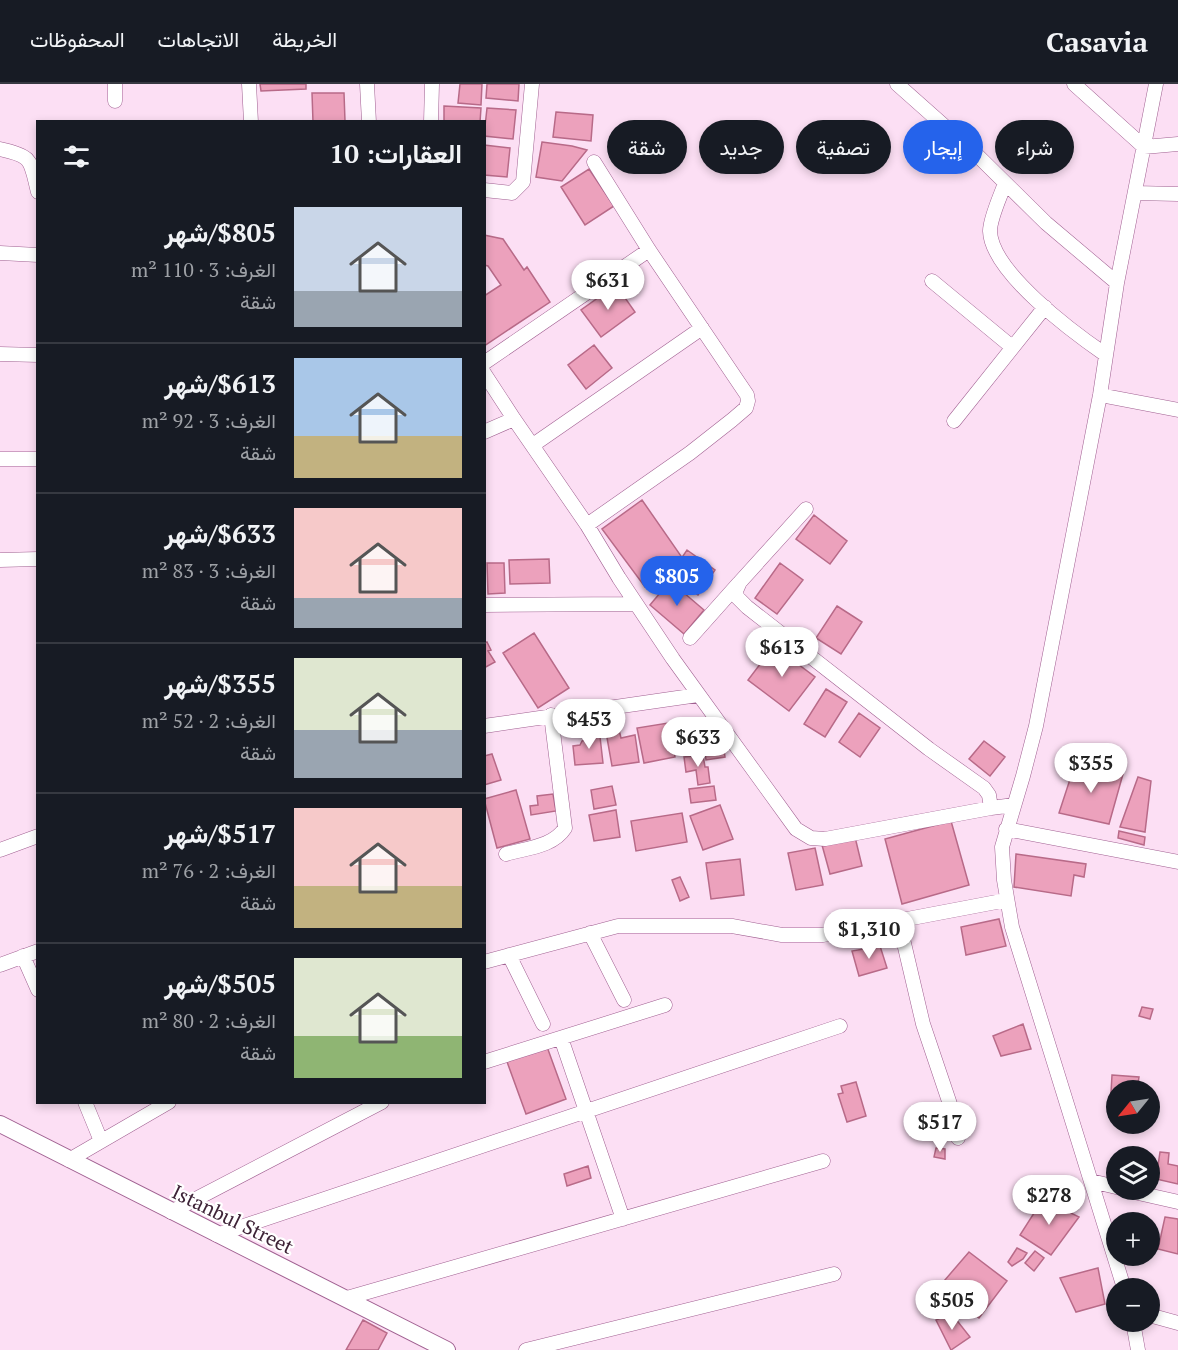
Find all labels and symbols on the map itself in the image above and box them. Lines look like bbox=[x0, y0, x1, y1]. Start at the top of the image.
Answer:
pin: $631 bbox=[572, 260, 644, 311]
pin: $805 bbox=[641, 556, 713, 607]
pin: $613 bbox=[746, 627, 818, 678]
pin: $453 bbox=[553, 699, 625, 750]
pin: $633 bbox=[662, 717, 734, 768]
pin: $355 bbox=[1055, 743, 1127, 794]
pin: $1,310 bbox=[820, 909, 918, 960]
north arrow bbox=[1106, 1080, 1160, 1134]
pin: $517 bbox=[904, 1102, 976, 1153]
pin: $278 bbox=[1013, 1175, 1085, 1226]
street label: Istanbul Street bbox=[168, 1178, 299, 1260]
pin: $505 bbox=[916, 1280, 988, 1331]

